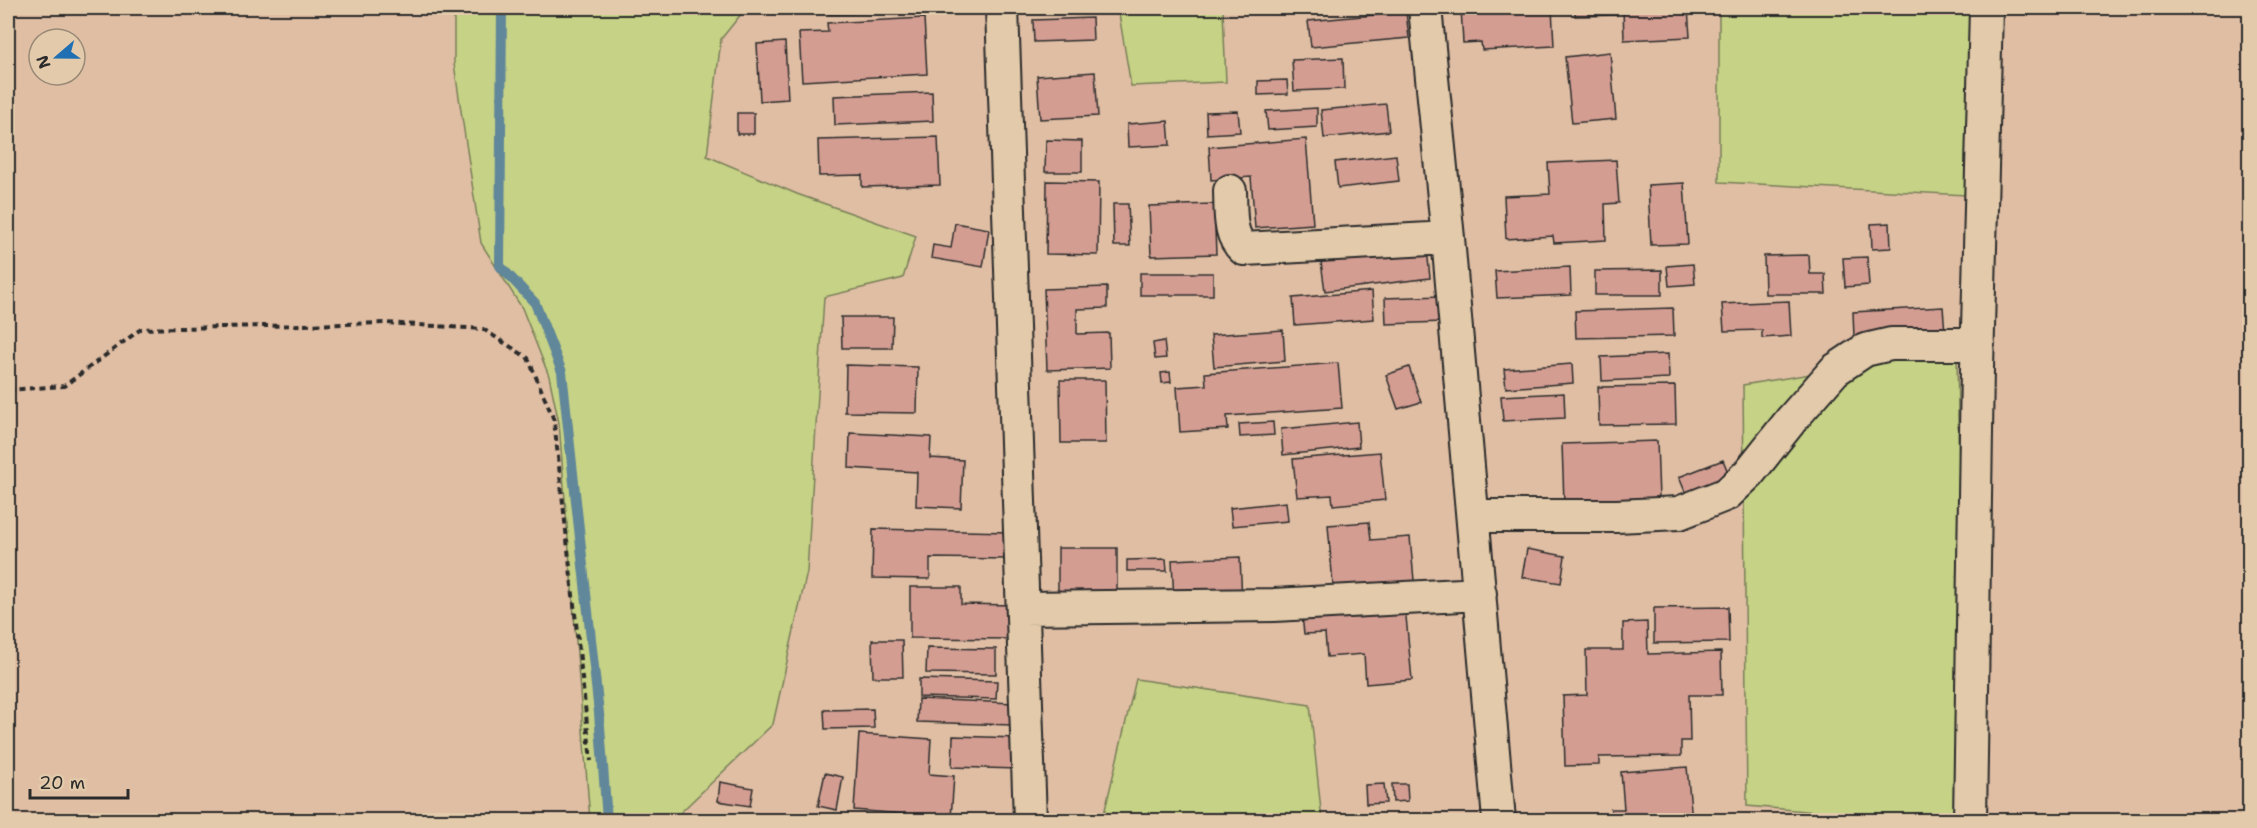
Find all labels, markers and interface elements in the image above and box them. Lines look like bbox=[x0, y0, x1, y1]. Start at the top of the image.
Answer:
north arrow bbox=[27, 27, 87, 87]
text: N bbox=[31, 52, 55, 72]
scale bar bbox=[30, 762, 128, 800]
text: 20 m bbox=[39, 771, 85, 795]

